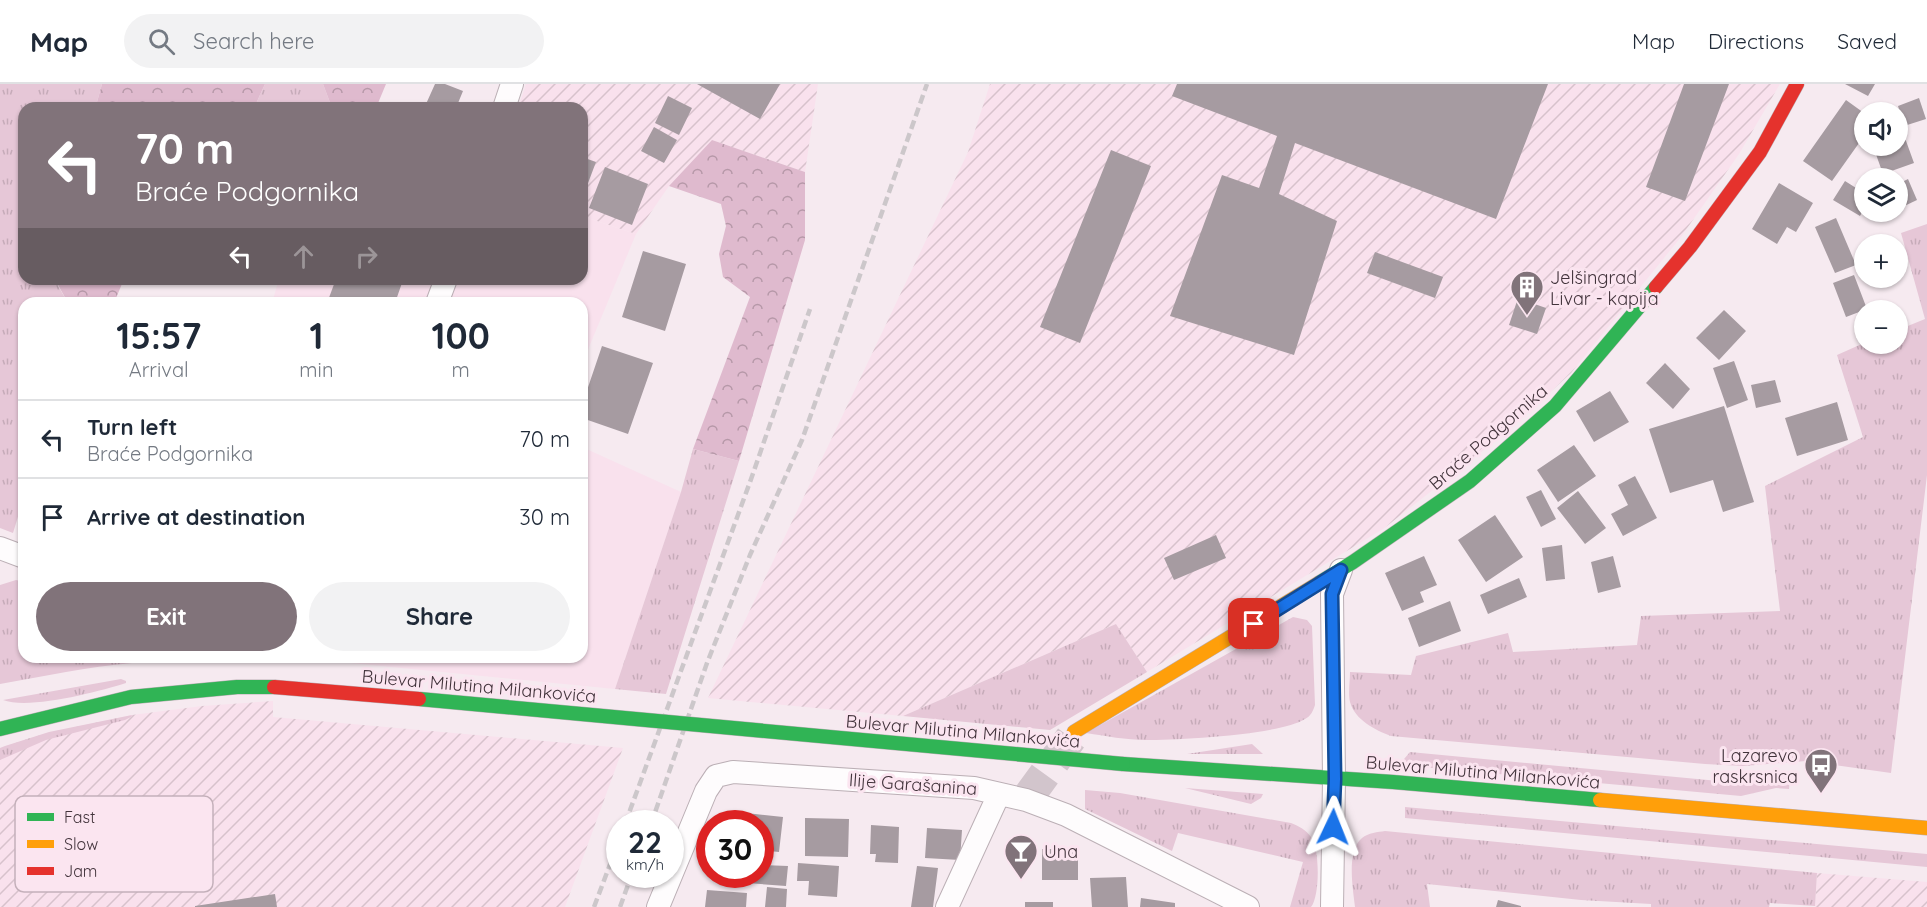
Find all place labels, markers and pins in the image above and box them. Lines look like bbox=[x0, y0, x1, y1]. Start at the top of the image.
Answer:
place label: Jelšingrad Livar - kapija bbox=[1550, 266, 1659, 310]
building icon: Jelšingrad Livar - kapija bbox=[1509, 269, 1545, 316]
pin bbox=[1228, 598, 1279, 649]
place label: Lazarevo raskrsnica bbox=[1712, 744, 1798, 788]
bus stop icon: Lazarevo raskrsnica bbox=[1803, 747, 1839, 794]
bar icon: Una bbox=[1003, 833, 1039, 880]
place label: Una bbox=[1044, 840, 1078, 863]

